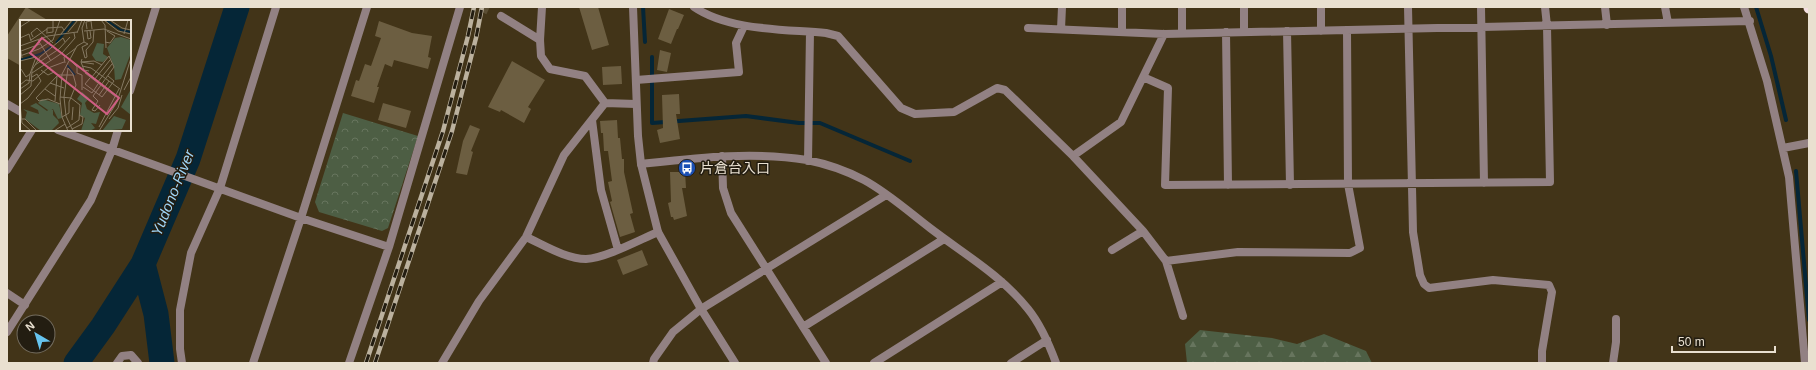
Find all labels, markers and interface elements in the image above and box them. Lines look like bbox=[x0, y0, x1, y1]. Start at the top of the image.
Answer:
inset map bbox=[20, 20, 131, 131]
water label: Yudono-River bbox=[148, 146, 198, 238]
bus stop icon: 片倉台入口 bbox=[677, 158, 697, 178]
place label: 片倉台入口 bbox=[700, 160, 770, 176]
north arrow bbox=[16, 314, 56, 354]
text: N bbox=[23, 319, 37, 333]
scale bar bbox=[1672, 328, 1775, 354]
text: 50 m bbox=[1678, 335, 1705, 349]

